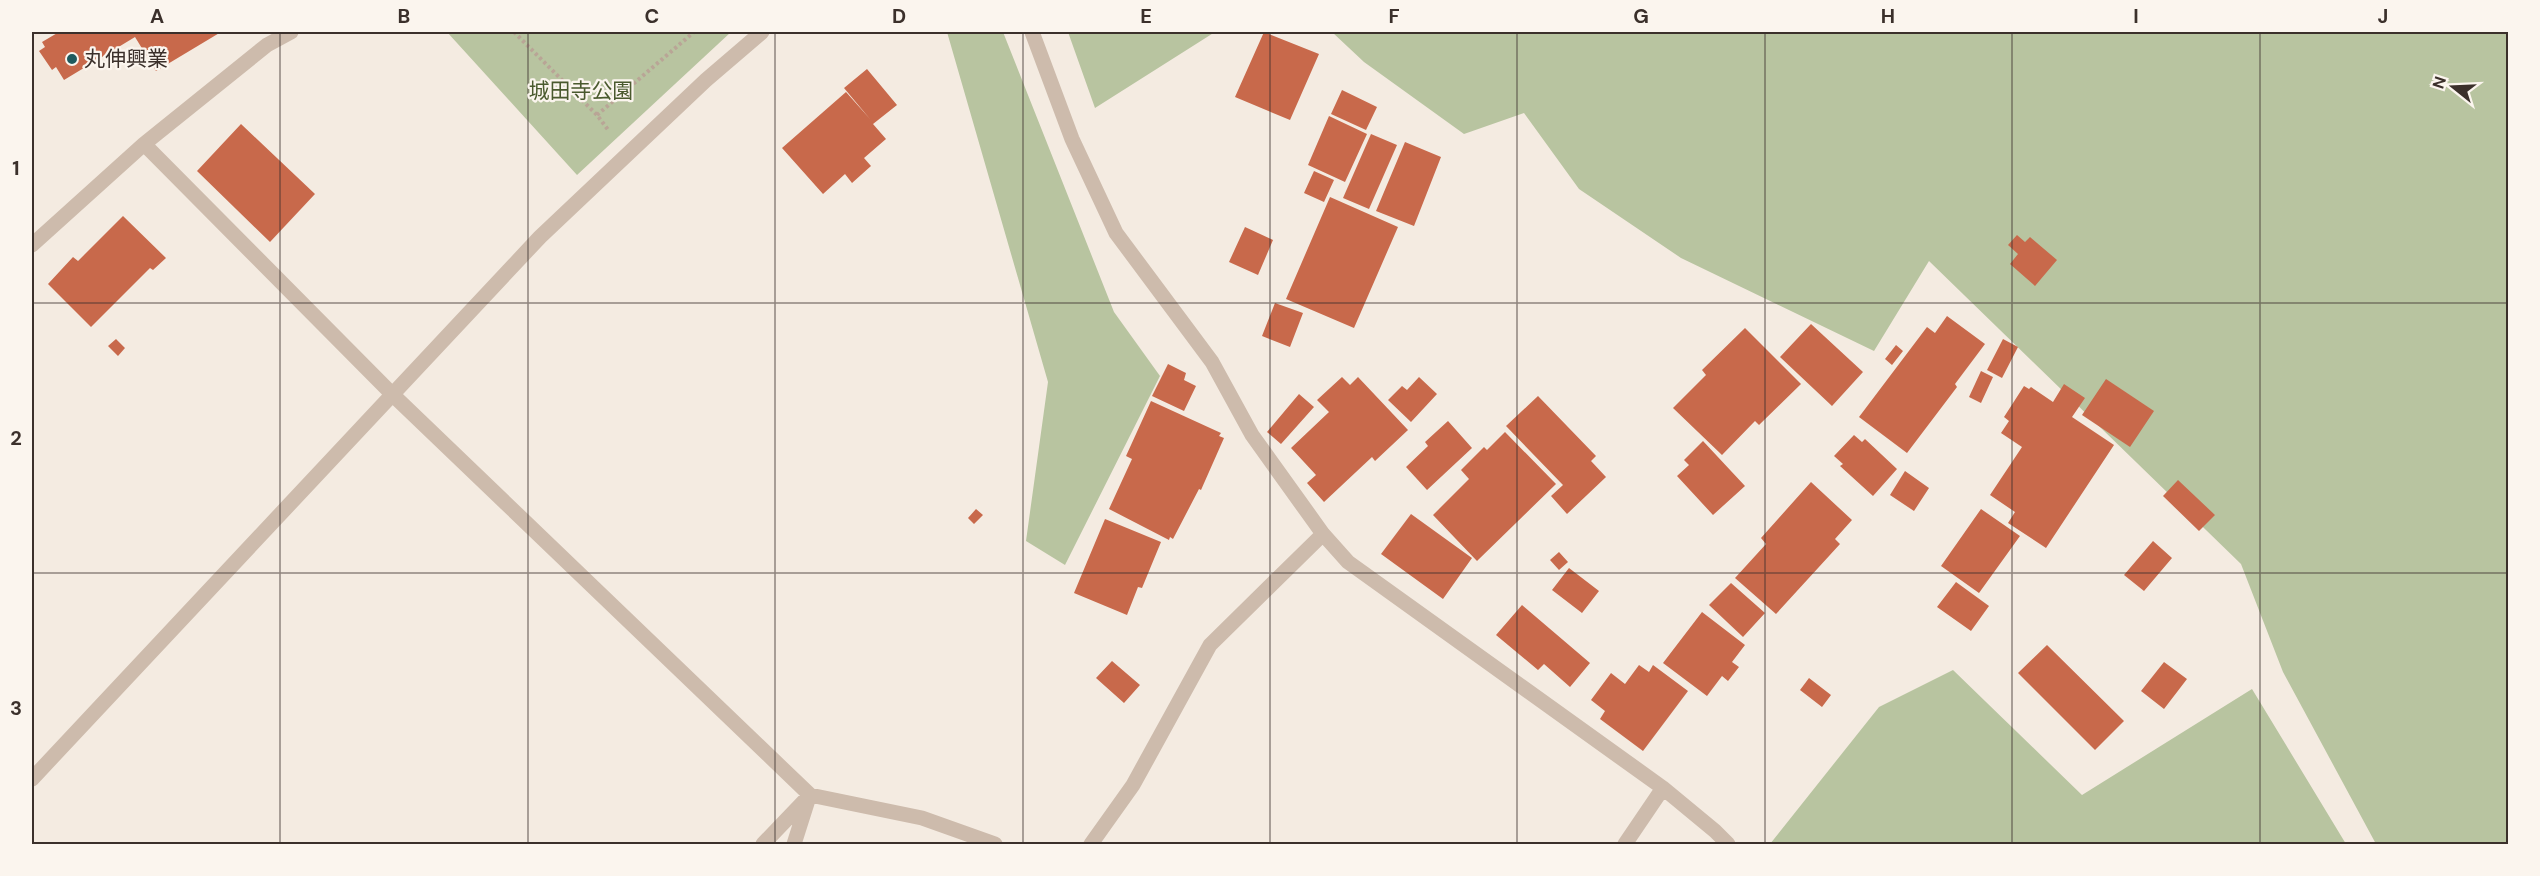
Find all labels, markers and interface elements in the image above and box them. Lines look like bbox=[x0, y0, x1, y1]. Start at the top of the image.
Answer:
text: A bbox=[150, 3, 164, 29]
text: B bbox=[398, 3, 410, 29]
text: C bbox=[645, 3, 659, 29]
text: D bbox=[892, 3, 906, 29]
text: E bbox=[1140, 3, 1152, 29]
text: F bbox=[1388, 3, 1400, 29]
text: G bbox=[1633, 3, 1649, 29]
text: H bbox=[1881, 3, 1895, 29]
text: I bbox=[2133, 3, 2139, 29]
text: J bbox=[2378, 3, 2388, 29]
place label: 丸伸興業 bbox=[84, 45, 168, 73]
marker: 丸伸興業 bbox=[65, 52, 79, 66]
north arrow bbox=[2423, 57, 2483, 117]
text: N bbox=[2427, 74, 2451, 91]
park label: 城田寺公園 bbox=[529, 77, 634, 105]
text: 1 bbox=[12, 155, 20, 181]
text: 2 bbox=[10, 425, 22, 451]
text: 3 bbox=[10, 695, 22, 721]

